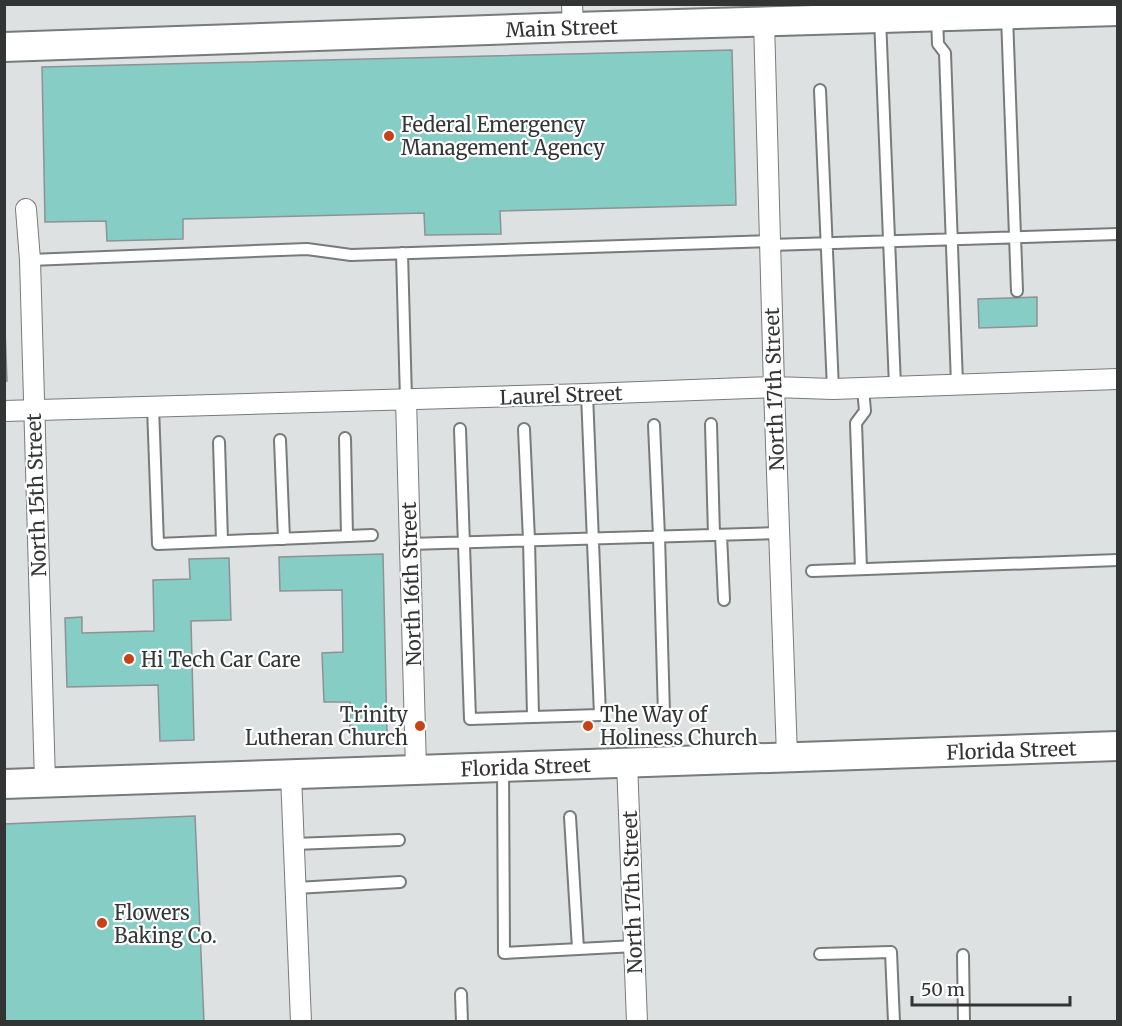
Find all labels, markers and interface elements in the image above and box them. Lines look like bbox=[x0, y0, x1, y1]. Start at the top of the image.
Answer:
street label: Main Street bbox=[505, 13, 618, 42]
place label: Federal Emergency Management Agency bbox=[401, 112, 605, 160]
marker: Federal Emergency Management Agency bbox=[382, 129, 396, 143]
street label: North 17th Street bbox=[759, 307, 789, 471]
street label: Laurel Street bbox=[499, 380, 623, 410]
street label: North 15th Street bbox=[21, 413, 51, 577]
street label: North 16th Street bbox=[396, 501, 426, 667]
place label: Hi Tech Car Care bbox=[141, 647, 301, 672]
marker: Hi Tech Car Care bbox=[122, 652, 136, 666]
place label: Trinity Lutheran Church bbox=[245, 702, 408, 750]
place label: The Way of Holiness Church bbox=[600, 702, 758, 750]
marker: Trinity Lutheran Church bbox=[413, 719, 427, 733]
marker: The Way of Holiness Church bbox=[581, 719, 595, 733]
street label: Florida Street bbox=[946, 735, 1077, 764]
street label: Florida Street bbox=[460, 751, 591, 781]
street label: North 17th Street bbox=[617, 810, 647, 974]
place label: Flowers Baking Co. bbox=[114, 900, 217, 948]
marker: Flowers Baking Co. bbox=[95, 916, 109, 930]
scale bar bbox=[912, 969, 1070, 1007]
text: 50 m bbox=[921, 978, 965, 1001]

